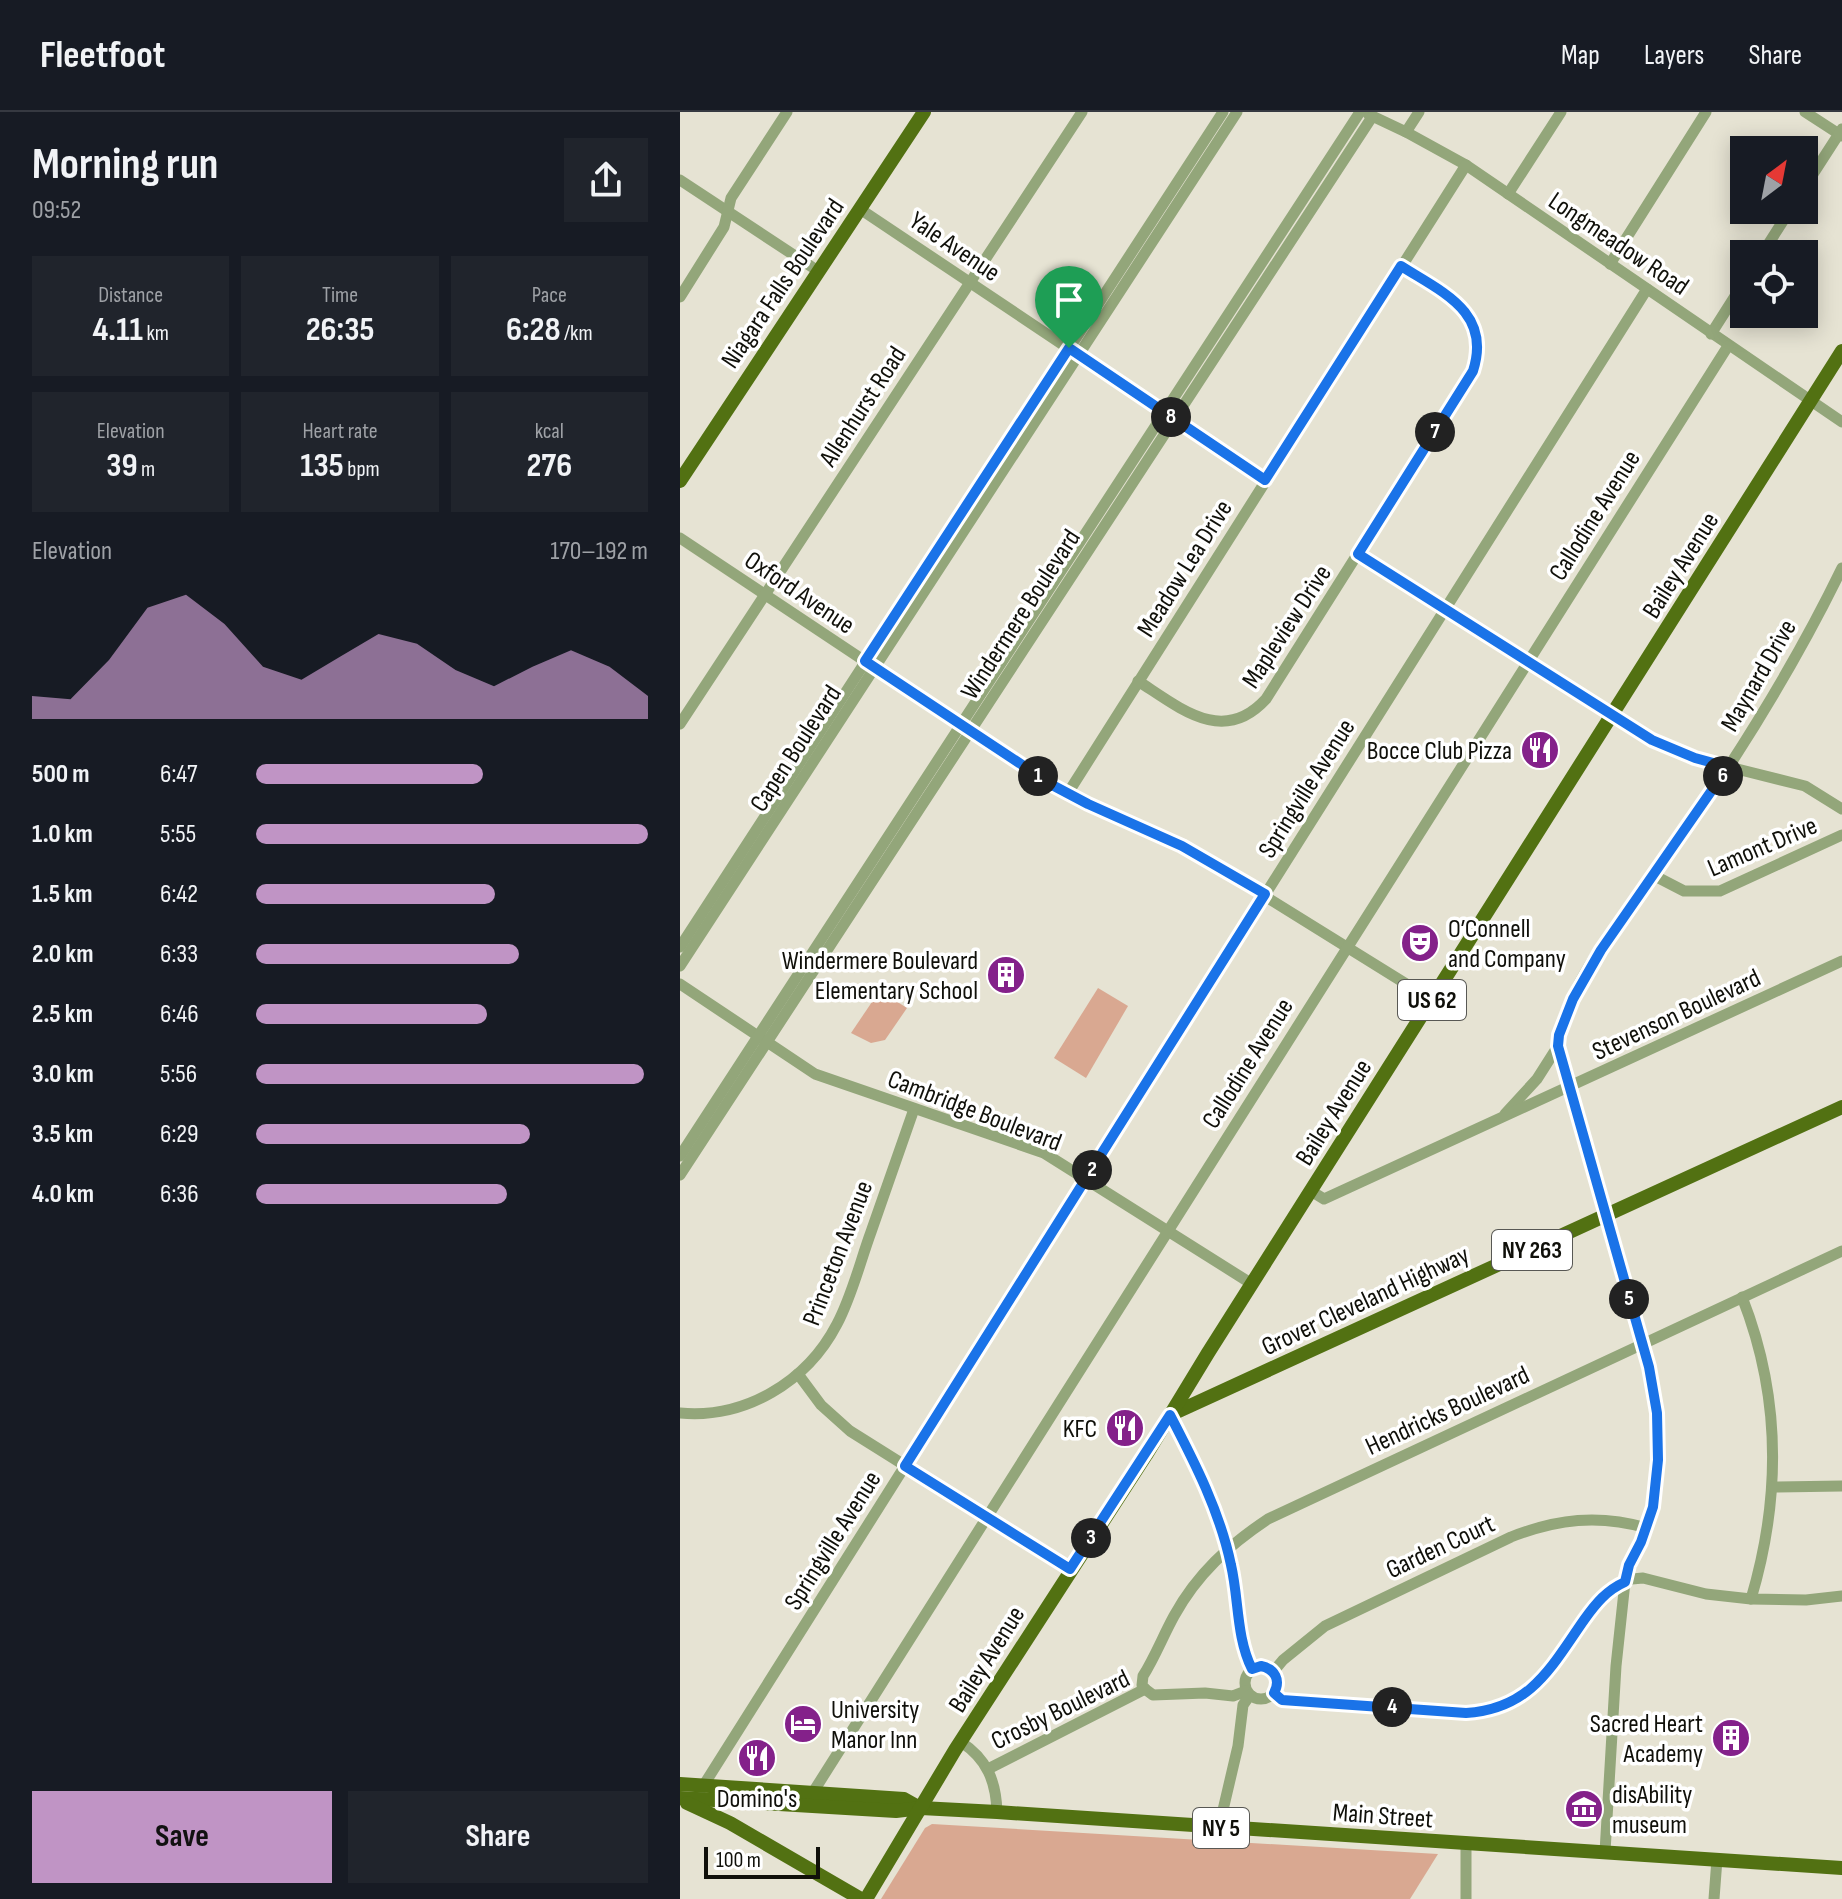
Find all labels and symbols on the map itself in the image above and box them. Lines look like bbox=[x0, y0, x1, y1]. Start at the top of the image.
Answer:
north arrow bbox=[1730, 136, 1818, 224]
street label: Longmeadow Road bbox=[1542, 186, 1694, 302]
street label: Niagara Falls Boulevard bbox=[715, 193, 851, 374]
street label: Yale Avenue bbox=[903, 206, 1005, 289]
pin bbox=[1035, 266, 1103, 348]
street label: Allenhurst Road bbox=[813, 341, 913, 473]
pin: 8 bbox=[1151, 397, 1191, 437]
pin: 7 bbox=[1415, 412, 1455, 452]
street label: Callodine Avenue bbox=[1543, 445, 1648, 587]
street label: Meadow Lea Drive bbox=[1131, 495, 1240, 643]
street label: Bailey Avenue bbox=[1637, 507, 1726, 625]
street label: Windermere Boulevard bbox=[955, 524, 1088, 706]
street label: Oxford Avenue bbox=[738, 545, 860, 641]
street label: Mapleview Drive bbox=[1236, 559, 1339, 694]
street label: Maynard Drive bbox=[1715, 614, 1804, 737]
street label: Capen Boulevard bbox=[744, 680, 849, 818]
street label: Springville Avenue bbox=[1252, 714, 1362, 864]
restaurant icon: Bocce Club Pizza bbox=[1519, 729, 1561, 771]
place label: Bocce Club Pizza bbox=[1367, 736, 1512, 767]
pin: 1 bbox=[1018, 756, 1058, 796]
pin: 6 bbox=[1703, 756, 1743, 796]
street label: Lamont Drive bbox=[1703, 810, 1822, 884]
place label: O’Connell and Company bbox=[1448, 914, 1566, 975]
theatre icon: O’Connell and Company bbox=[1399, 922, 1441, 964]
place label: Windermere Boulevard Elementary School bbox=[782, 946, 978, 1007]
building icon: Windermere Boulevard Elementary School bbox=[985, 954, 1027, 996]
street label: Stevenson Boulevard bbox=[1588, 963, 1766, 1068]
road number: US 62 bbox=[1398, 980, 1466, 1020]
street label: Callodine Avenue bbox=[1196, 993, 1301, 1135]
street label: Bailey Avenue bbox=[1290, 1054, 1379, 1172]
street label: Cambridge Boulevard bbox=[883, 1064, 1066, 1159]
pin: 2 bbox=[1072, 1150, 1112, 1190]
street label: Princeton Avenue bbox=[797, 1177, 880, 1330]
road number: NY 263 bbox=[1492, 1230, 1572, 1270]
street label: Grover Cleveland Highway bbox=[1257, 1240, 1474, 1363]
pin: 5 bbox=[1609, 1279, 1649, 1319]
street label: Hendricks Boulevard bbox=[1361, 1360, 1535, 1463]
restaurant icon: KFC bbox=[1104, 1407, 1146, 1449]
place label: KFC bbox=[1063, 1414, 1097, 1445]
street label: Springville Avenue bbox=[778, 1466, 888, 1616]
street label: Garden Court bbox=[1381, 1509, 1500, 1586]
pin: 3 bbox=[1071, 1518, 1111, 1558]
street label: Bailey Avenue bbox=[943, 1601, 1032, 1719]
street label: Crosby Boulevard bbox=[986, 1663, 1135, 1757]
pin: 4 bbox=[1372, 1687, 1412, 1727]
place label: University Manor Inn bbox=[831, 1695, 919, 1756]
hotel icon: University Manor Inn bbox=[782, 1703, 824, 1745]
place label: Sacred Heart Academy bbox=[1590, 1709, 1703, 1770]
building icon: Sacred Heart Academy bbox=[1710, 1717, 1752, 1759]
restaurant icon: Domino's bbox=[736, 1737, 778, 1779]
place label: disAbility museum bbox=[1612, 1780, 1692, 1841]
place label: Domino's bbox=[717, 1784, 797, 1815]
museum icon: disAbility museum bbox=[1563, 1788, 1605, 1830]
street label: Main Street bbox=[1332, 1798, 1434, 1835]
road number: NY 5 bbox=[1193, 1808, 1249, 1848]
scale bar bbox=[704, 1843, 820, 1879]

